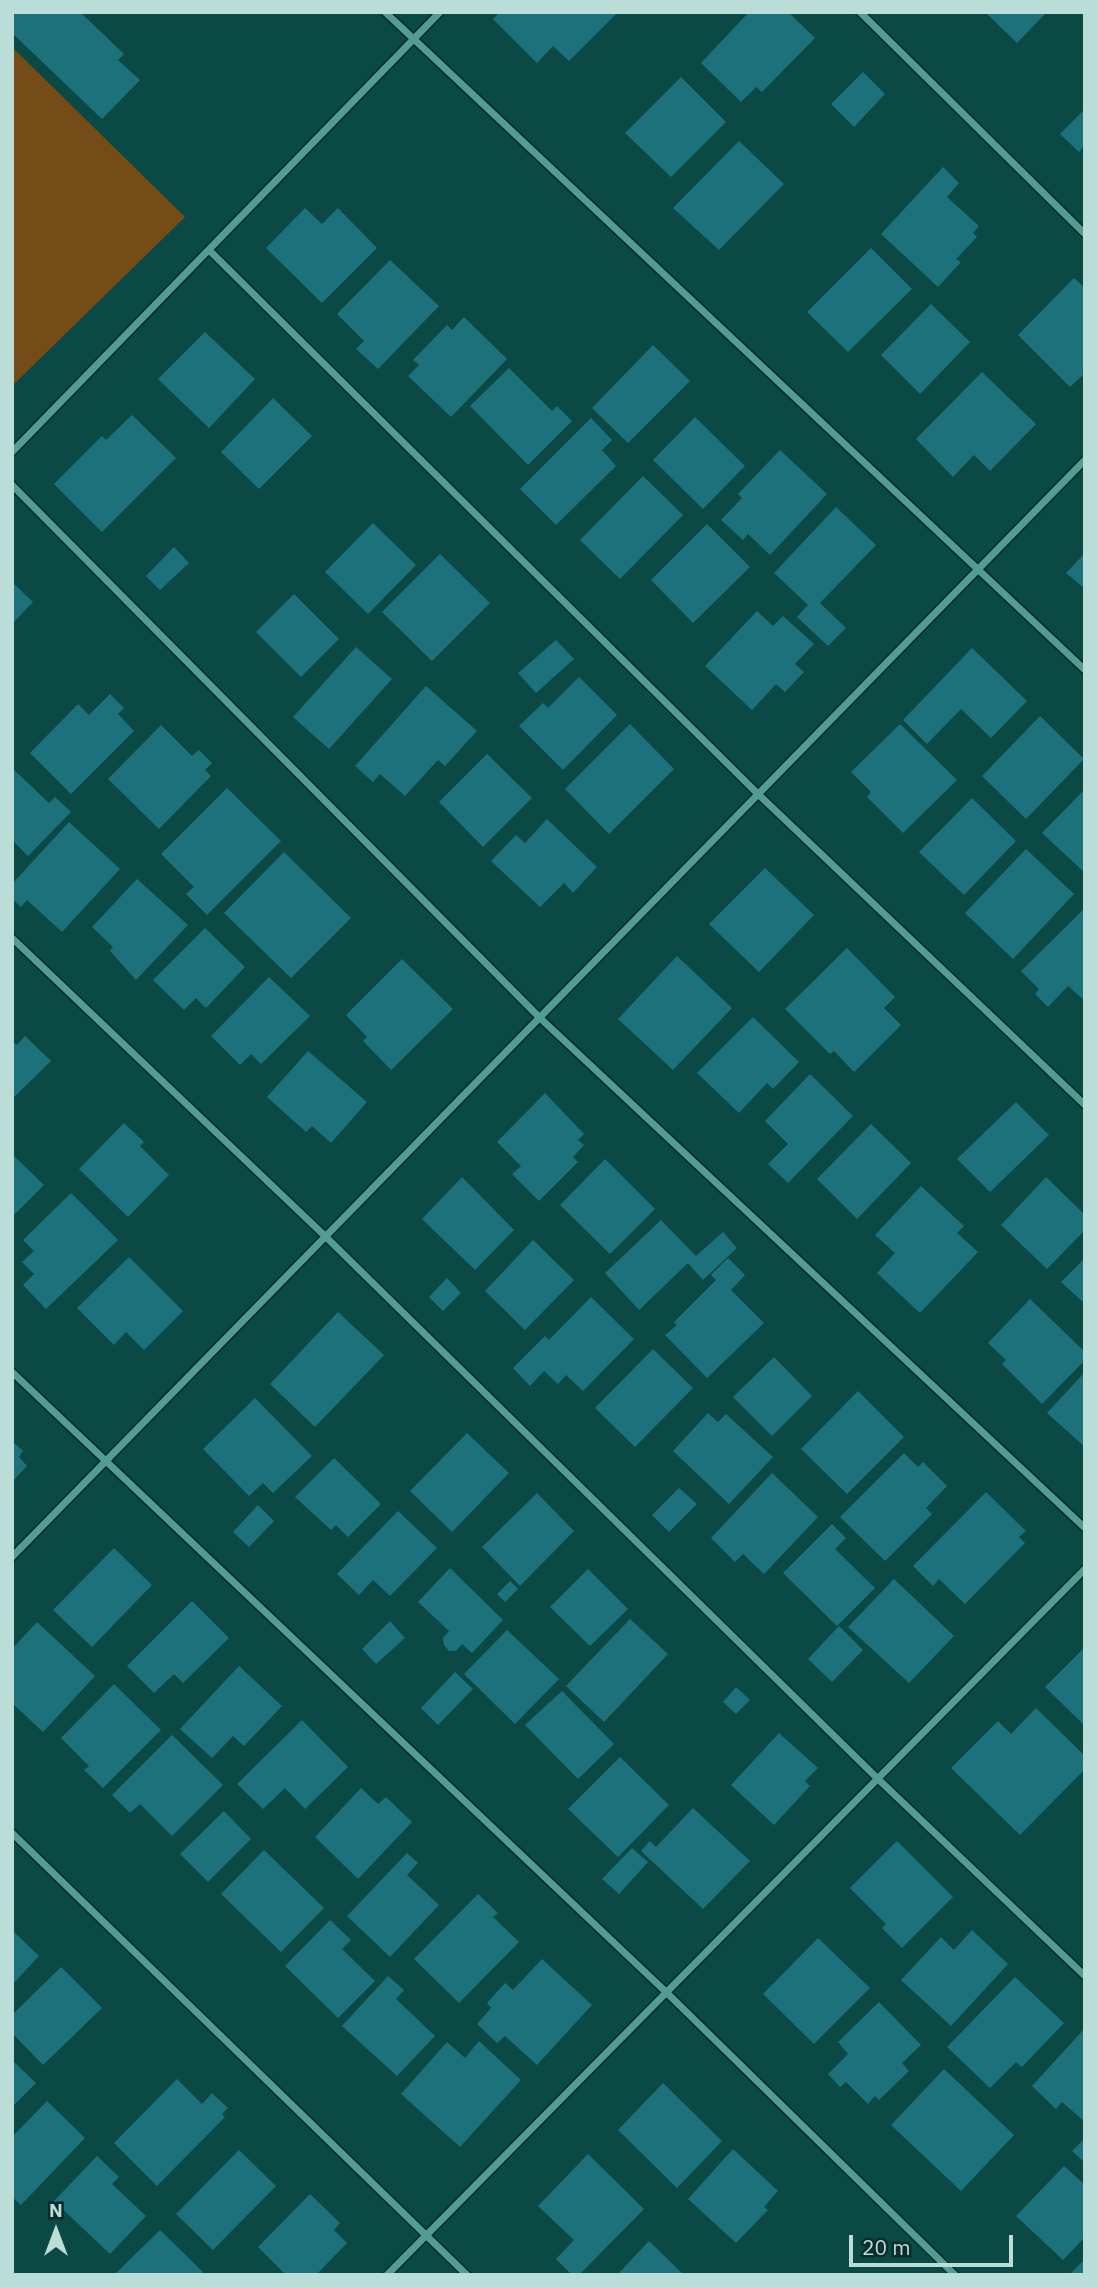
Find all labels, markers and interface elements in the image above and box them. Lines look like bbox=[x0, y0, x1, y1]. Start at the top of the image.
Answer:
north arrow bbox=[21, 2196, 91, 2266]
text: N bbox=[49, 2198, 63, 2222]
scale bar bbox=[852, 2220, 1016, 2264]
text: 20 m bbox=[862, 2233, 911, 2261]

